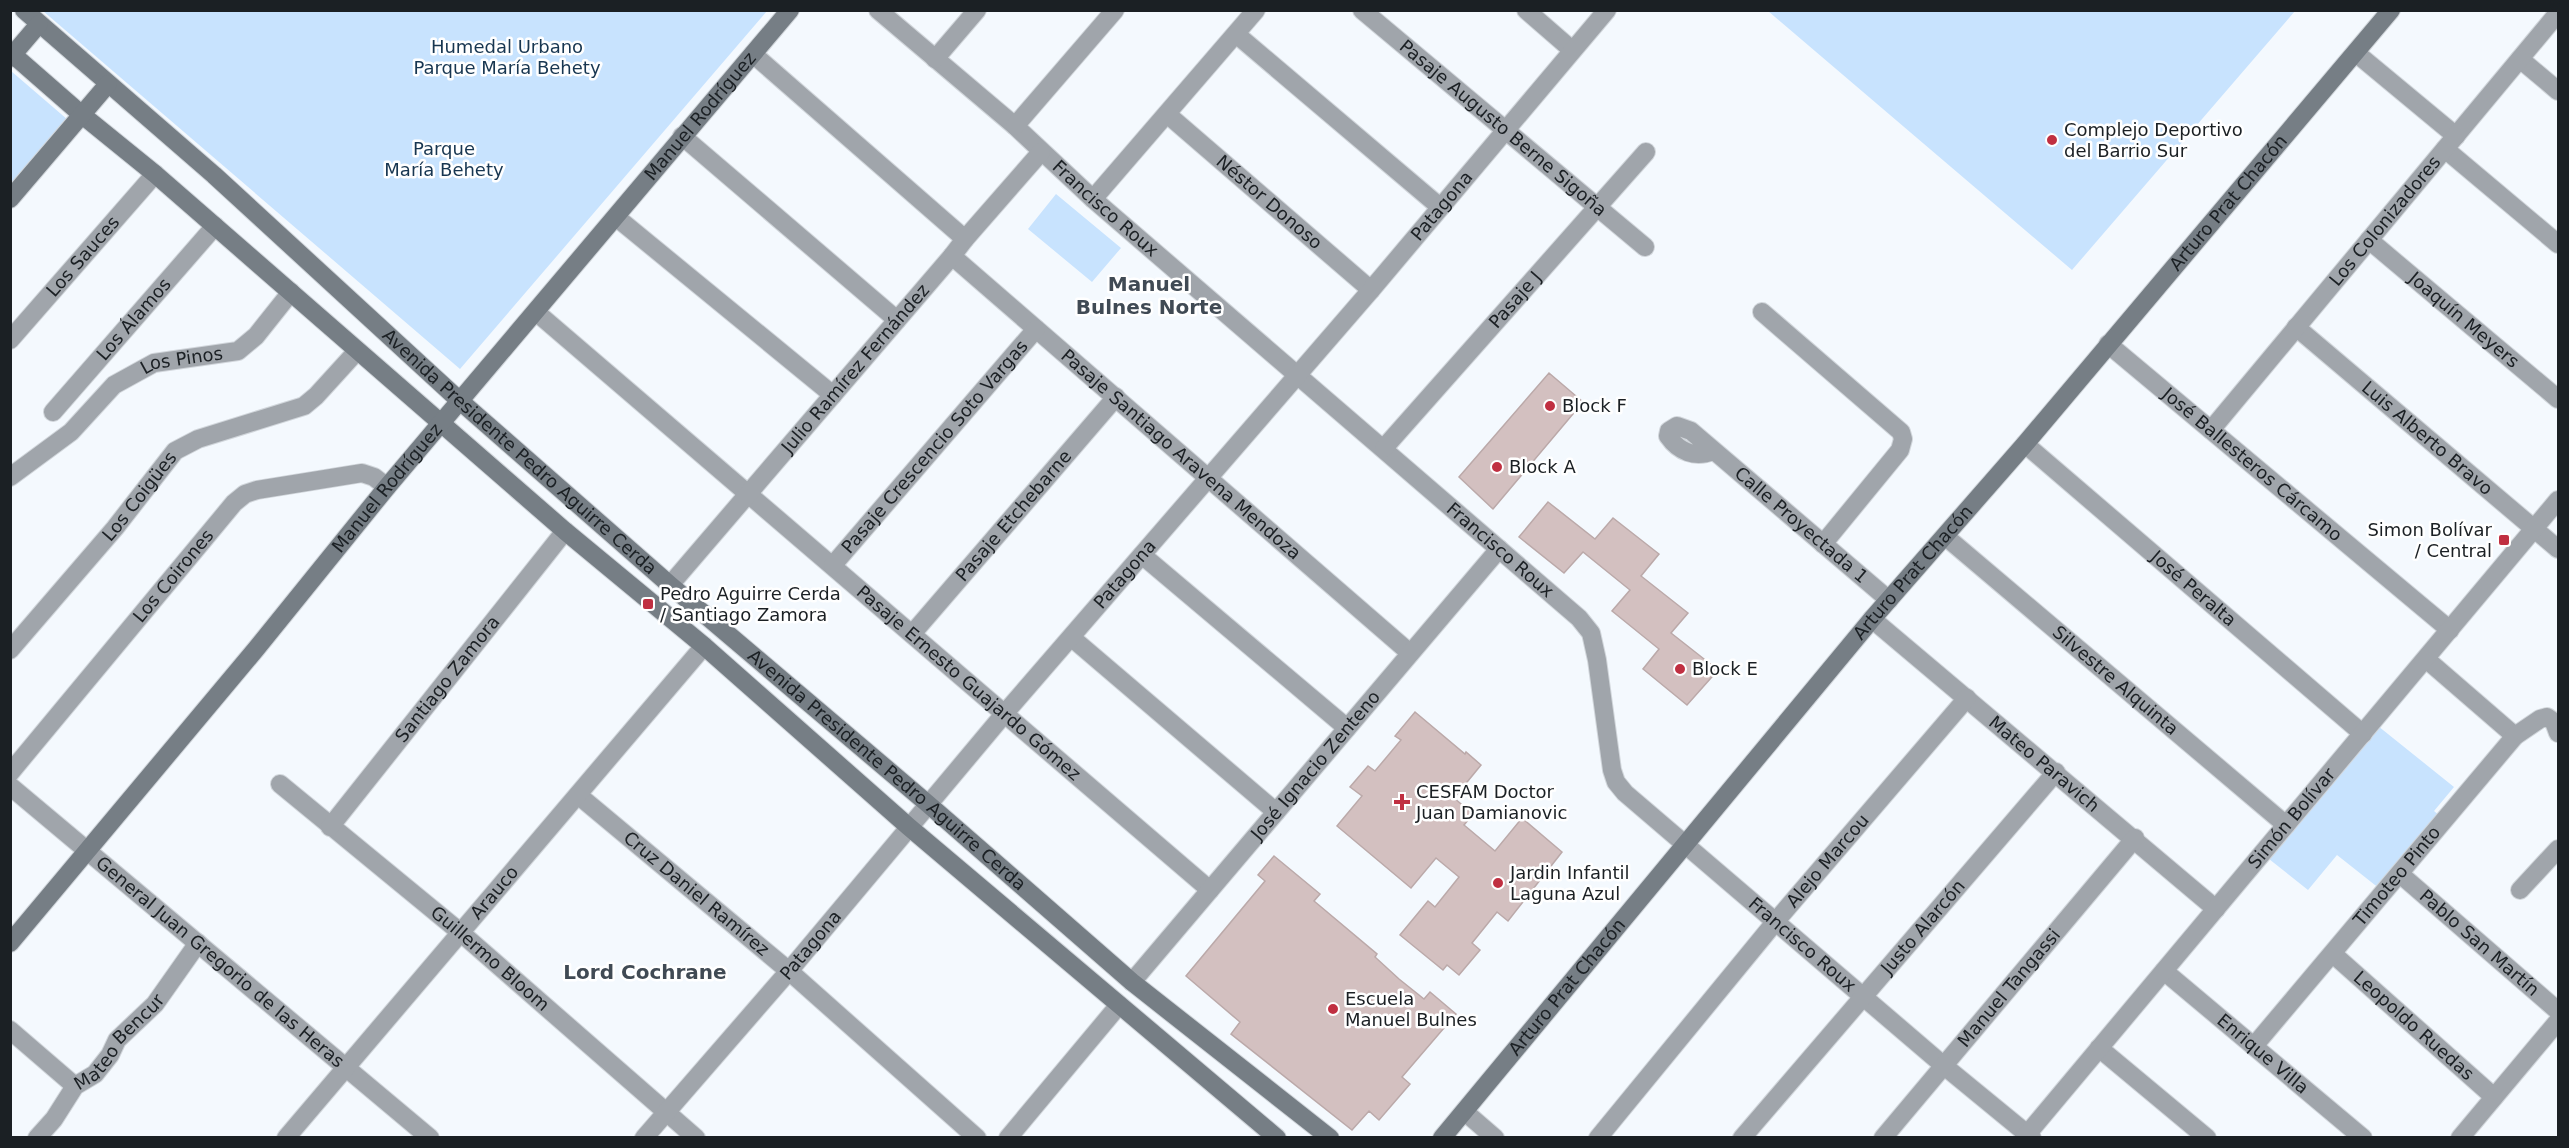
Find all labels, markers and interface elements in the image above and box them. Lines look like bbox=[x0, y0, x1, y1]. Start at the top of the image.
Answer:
street label: Pasaje Augusto Berne Sigoña bbox=[1396, 35, 1611, 220]
park label: Humedal Urbano Parque María Behety bbox=[413, 36, 601, 78]
street label: Manuel Rodríguez bbox=[640, 48, 760, 184]
place label: Complejo Deportivo del Barrio Sur bbox=[2064, 119, 2243, 161]
street label: Arturo Prat Chacón bbox=[2165, 130, 2291, 275]
marker: Complejo Deportivo del Barrio Sur bbox=[2045, 133, 2059, 147]
park label: Parque María Behety bbox=[384, 138, 504, 180]
street label: Néstor Donoso bbox=[1212, 150, 1327, 253]
street label: Los Colonizadores bbox=[2325, 151, 2445, 290]
street label: Francisco Roux bbox=[1048, 156, 1163, 261]
street label: Patagona bbox=[1406, 167, 1477, 244]
street label: Los Sauces bbox=[42, 211, 123, 301]
street label: Joaquín Meyers bbox=[2404, 266, 2524, 372]
street label: Pasaje J bbox=[1484, 267, 1545, 332]
district label: Manuel Bulnes Norte bbox=[1076, 272, 1222, 319]
street label: Los Álamos bbox=[92, 273, 175, 364]
street label: Julio Ramírez Fernández bbox=[776, 279, 933, 458]
street label: Avenida Presidente Pedro Aguirre Cerda bbox=[379, 324, 661, 579]
street label: Pasaje Crescencio Soto Vargas bbox=[837, 335, 1032, 557]
street label: Los Pinos bbox=[137, 342, 224, 378]
street label: Pasaje Santiago Aravena Mendoza bbox=[1057, 345, 1305, 564]
street label: Luis Alberto Bravo bbox=[2358, 377, 2497, 499]
street label: José Ballesteros Cárcamo bbox=[2158, 382, 2347, 545]
place label: Block F bbox=[1562, 395, 1627, 416]
marker: Block F bbox=[1543, 399, 1557, 413]
street label: Manuel Rodríguez bbox=[327, 419, 446, 556]
street label: Pasaje Etchebarne bbox=[951, 446, 1076, 585]
street label: Los Coigües bbox=[98, 447, 181, 545]
place label: Block A bbox=[1509, 456, 1576, 477]
marker: Block A bbox=[1490, 460, 1504, 474]
street label: Calle Proyectada 1 bbox=[1731, 462, 1872, 587]
street label: Francisco Roux bbox=[1443, 498, 1559, 602]
street label: Arturo Prat Chacón bbox=[1848, 501, 1977, 644]
place label: Simon Bolívar / Central bbox=[2367, 519, 2493, 561]
street label: Los Coirones bbox=[128, 525, 218, 626]
marker: Simon Bolívar / Central bbox=[2497, 533, 2511, 547]
street label: Patagona bbox=[1089, 535, 1160, 613]
street label: José Peralta bbox=[2146, 545, 2241, 630]
street label: Pasaje Ernesto Guajardo Gómez bbox=[853, 581, 1085, 784]
place label: Pedro Aguirre Cerda / Santiago Zamora bbox=[660, 583, 841, 625]
marker: Pedro Aguirre Cerda / Santiago Zamora bbox=[641, 597, 655, 611]
street label: Santiago Zamora bbox=[391, 611, 504, 746]
street label: Silvestre Alquinta bbox=[2049, 621, 2183, 739]
street label: Avenida Presidente Pedro Aguirre Cerda bbox=[744, 645, 1030, 895]
place label: Block E bbox=[1692, 658, 1758, 679]
marker: Block E bbox=[1673, 662, 1687, 676]
street label: José Ignacio Zenteno bbox=[1246, 686, 1384, 845]
street label: Mateo Paravich bbox=[1985, 711, 2104, 816]
street label: Simón Bolívar bbox=[2243, 763, 2340, 872]
place label: CESFAM Doctor Juan Damianovic bbox=[1415, 781, 1567, 823]
marker: CESFAM Doctor Juan Damianovic bbox=[1393, 793, 1411, 811]
street label: Alejo Marcou bbox=[1781, 809, 1873, 911]
street label: Timoteo Pinto bbox=[2348, 822, 2445, 931]
street label: Cruz Daniel Ramírez bbox=[620, 827, 774, 960]
street label: General Juan Gregorio de las Heras bbox=[92, 852, 349, 1072]
street label: Arauco bbox=[466, 861, 523, 923]
place label: Jardin Infantil Laguna Azul bbox=[1509, 862, 1630, 904]
street label: Justo Alarcón bbox=[1876, 875, 1969, 979]
marker: Jardin Infantil Laguna Azul bbox=[1491, 876, 1505, 890]
street label: Pablo San Martín bbox=[2416, 885, 2544, 1000]
street label: Francisco Roux bbox=[1745, 892, 1861, 996]
street label: Guillermo Bloom bbox=[427, 901, 554, 1015]
street label: Patagona bbox=[775, 906, 845, 984]
street label: Arturo Prat Chacón bbox=[1504, 914, 1629, 1059]
street label: Manuel Tangassi bbox=[1953, 924, 2064, 1051]
district label: Lord Cochrane bbox=[563, 960, 727, 984]
street label: Leopoldo Ruedas bbox=[2350, 967, 2478, 1084]
place label: Escuela Manuel Bulnes bbox=[1345, 988, 1477, 1030]
street label: Mateo Bencur bbox=[70, 989, 169, 1094]
marker: Escuela Manuel Bulnes bbox=[1326, 1002, 1340, 1016]
street label: Enrique Villa bbox=[2213, 1009, 2313, 1098]

